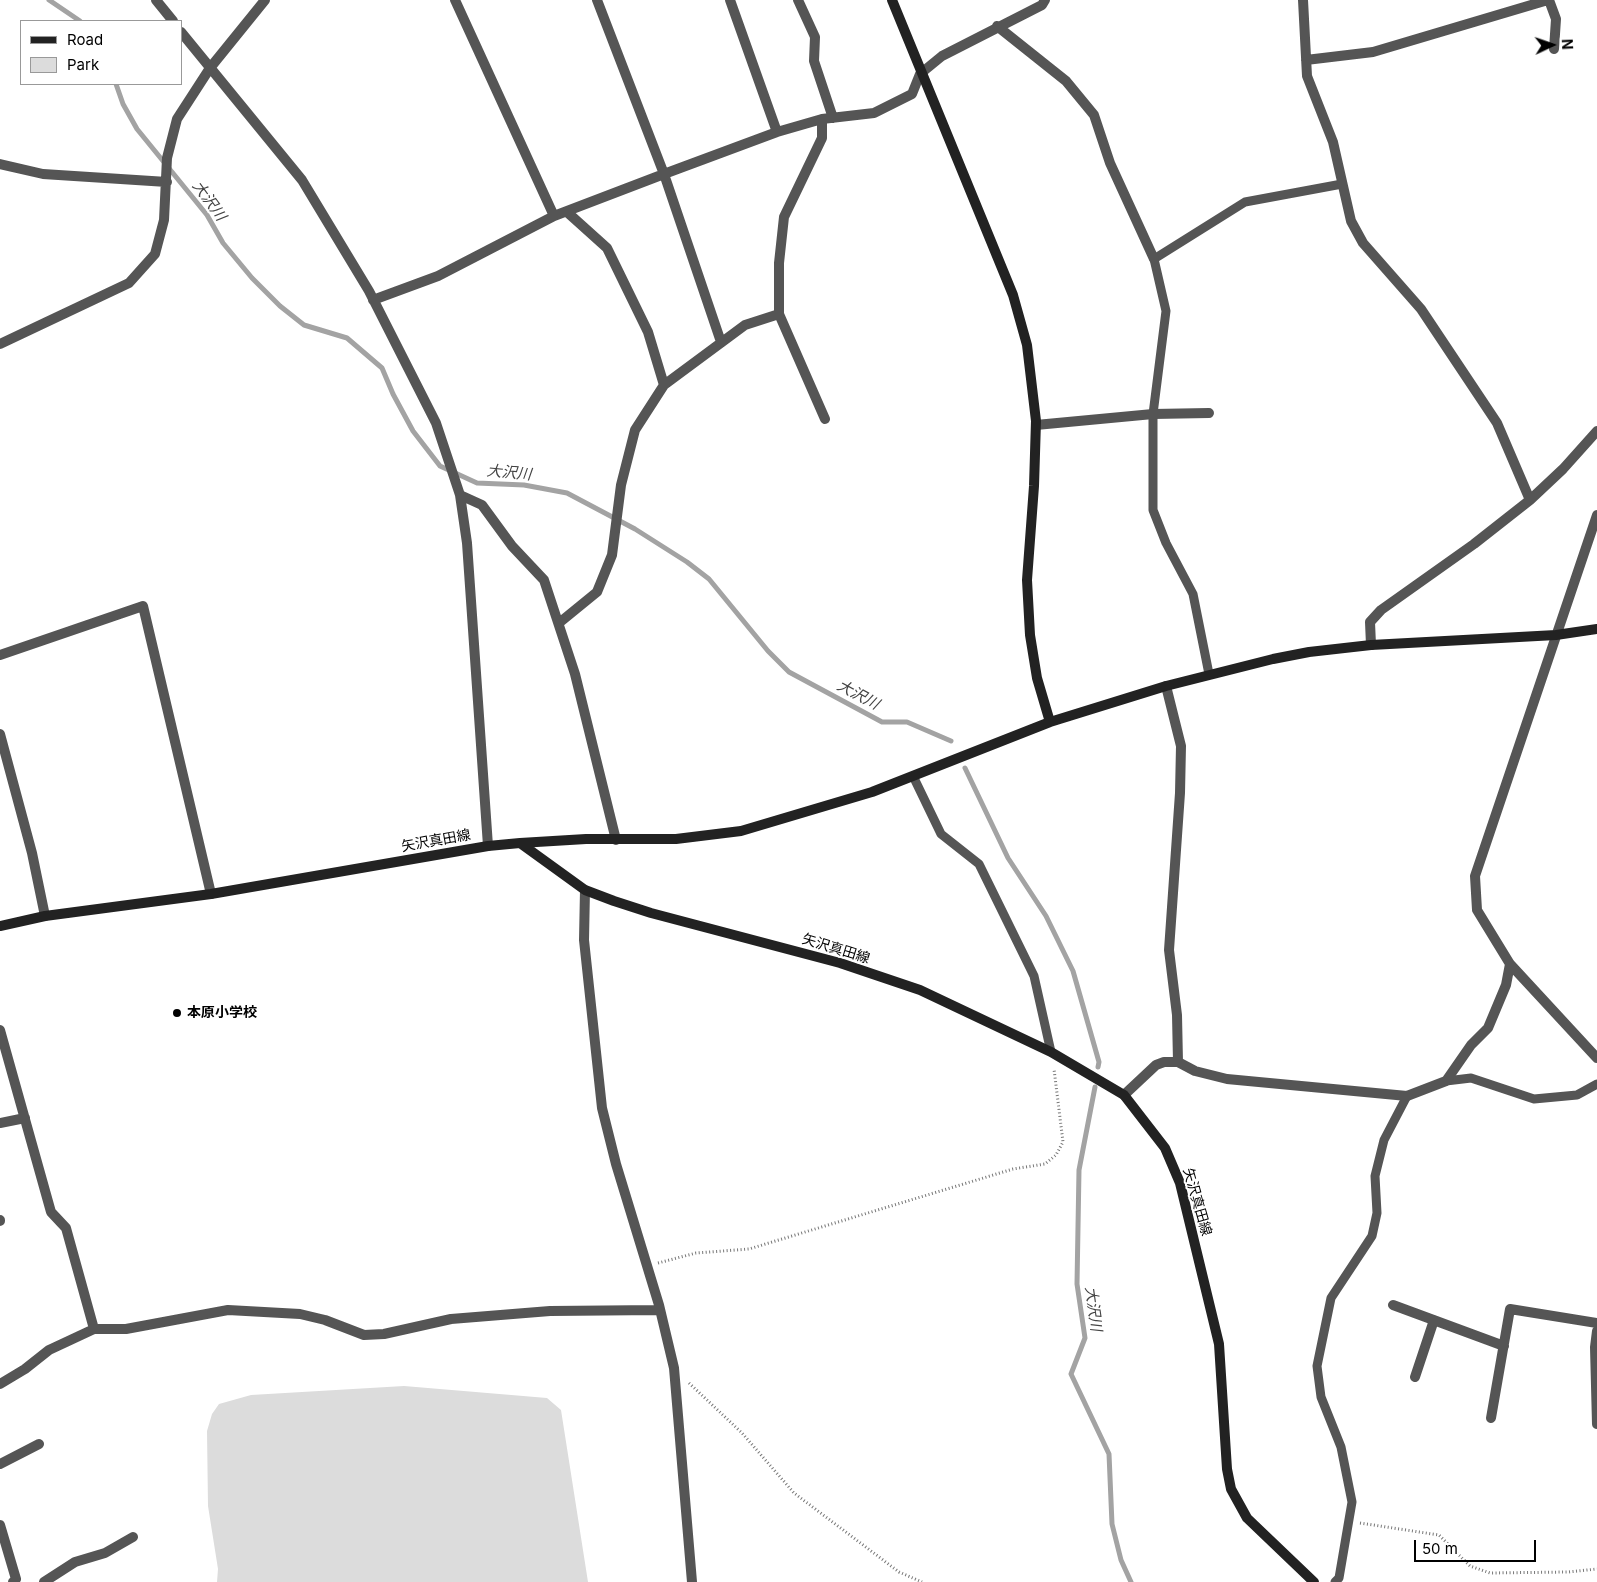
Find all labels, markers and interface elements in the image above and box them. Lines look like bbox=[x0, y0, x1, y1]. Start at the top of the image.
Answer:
legend bbox=[20, 20, 182, 85]
north arrow bbox=[1527, 20, 1577, 70]
text: Road bbox=[67, 30, 103, 49]
text: N bbox=[1559, 38, 1576, 50]
text: Park bbox=[67, 55, 99, 74]
water label: 大沢川 bbox=[188, 178, 230, 224]
water label: 大沢川 bbox=[486, 462, 532, 484]
water label: 大沢川 bbox=[834, 676, 882, 714]
street label: 矢沢真田線 bbox=[400, 827, 472, 855]
street label: 矢沢真田線 bbox=[800, 931, 872, 967]
place label: 本原小学校 bbox=[187, 1005, 257, 1021]
marker: 本原小学校 bbox=[171, 1007, 183, 1019]
street label: 矢沢真田線 bbox=[1179, 1166, 1215, 1238]
water label: 大沢川 bbox=[1081, 1285, 1105, 1333]
scale bar bbox=[1417, 1530, 1540, 1562]
text: 50 m bbox=[1422, 1539, 1458, 1558]

